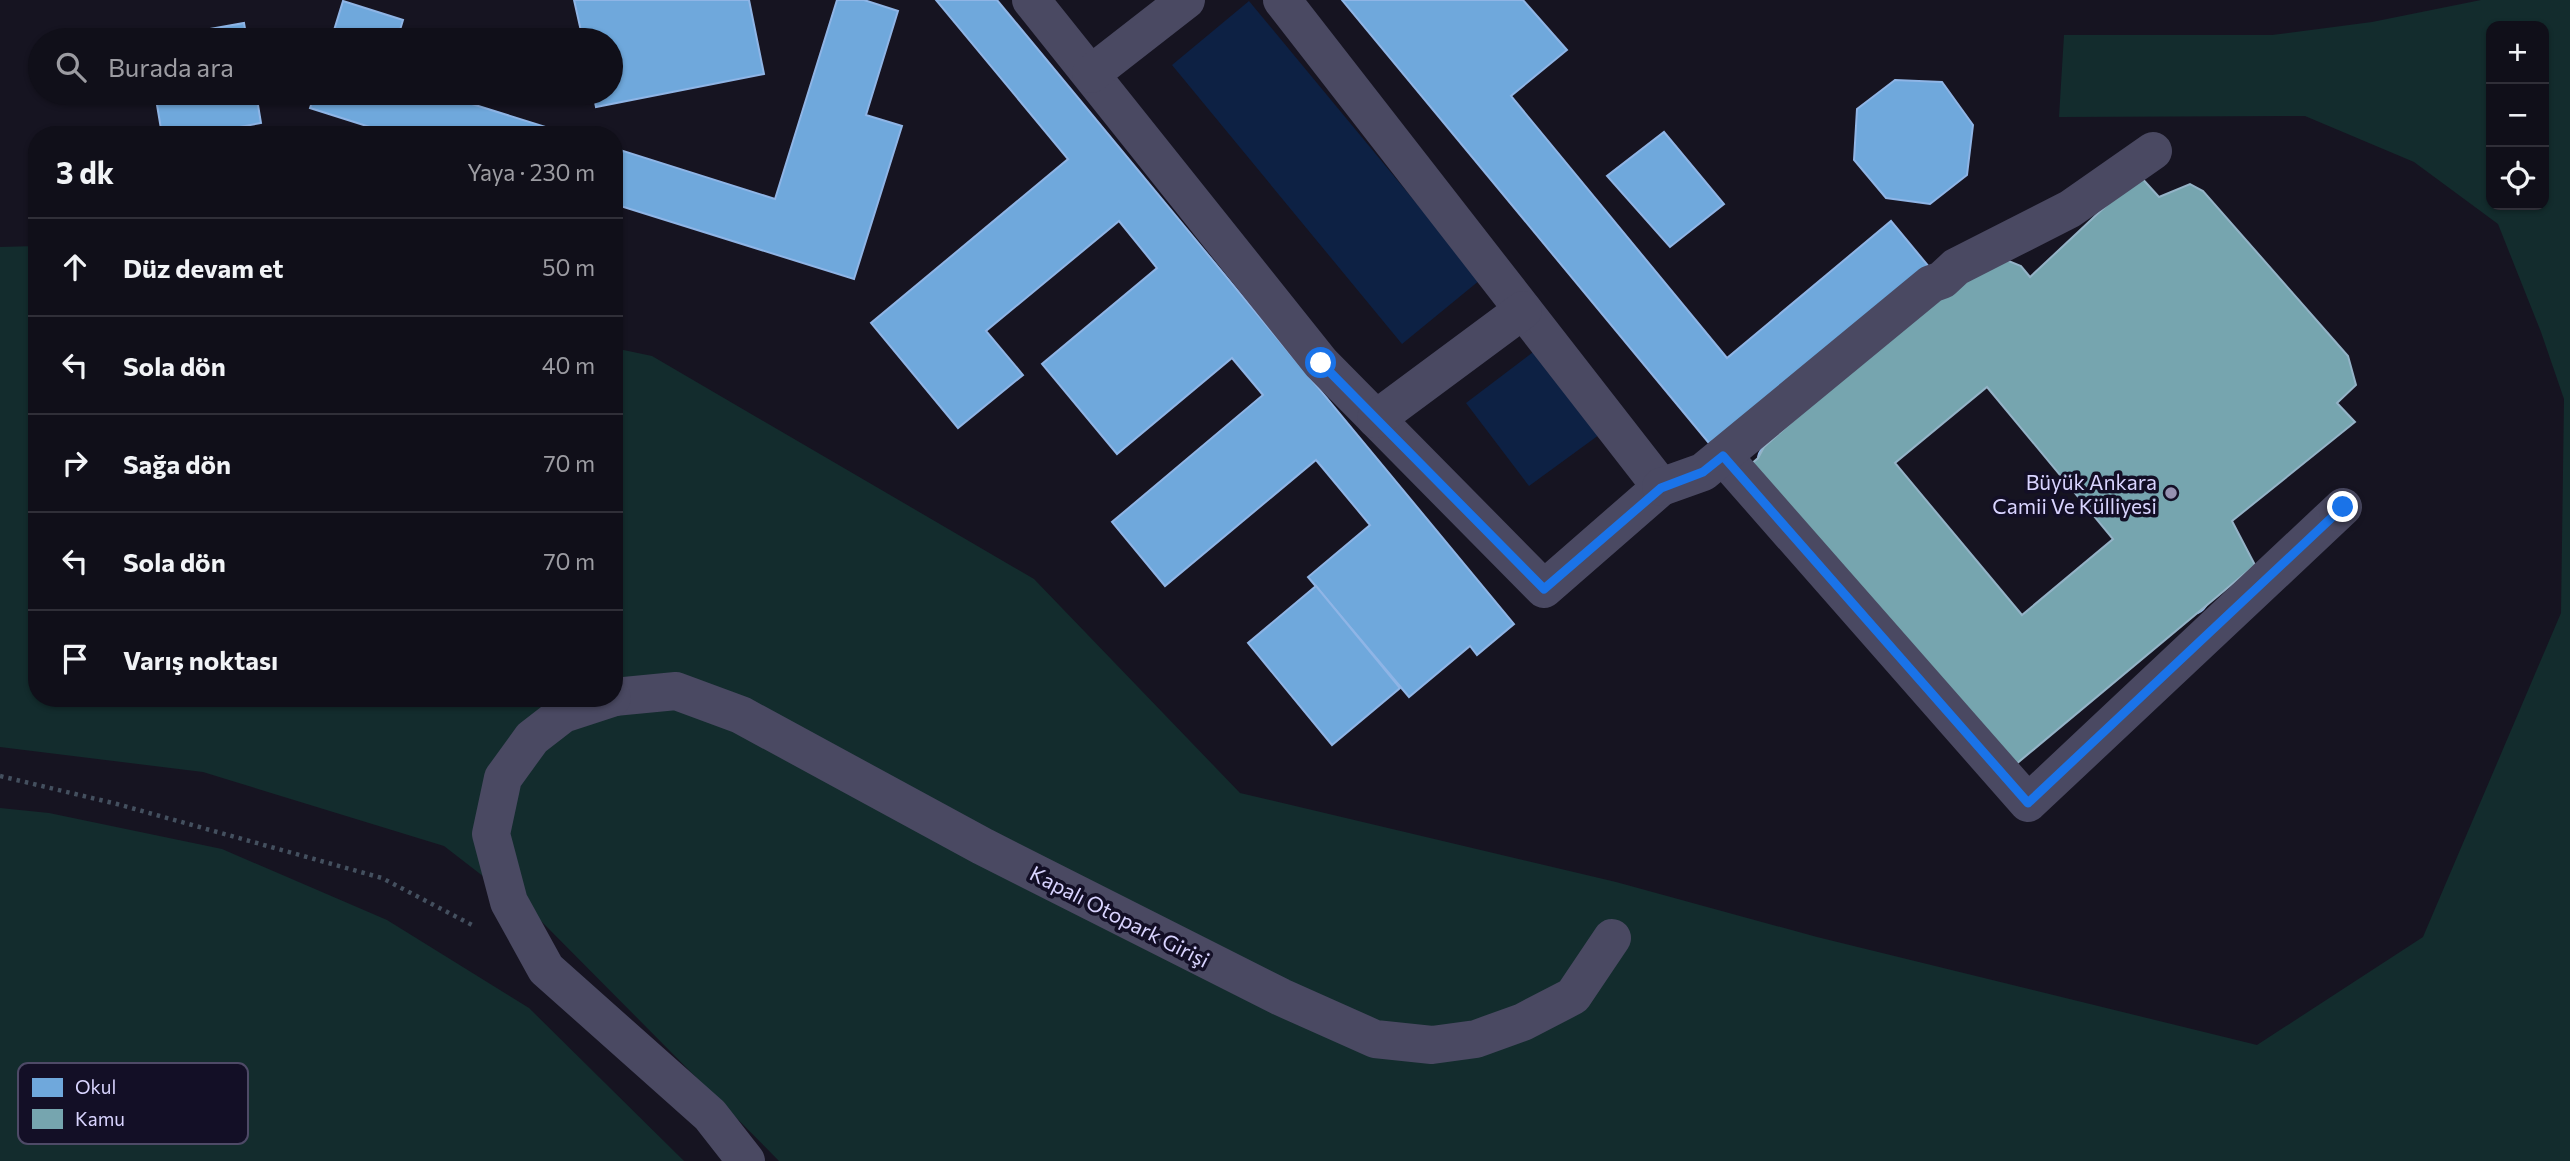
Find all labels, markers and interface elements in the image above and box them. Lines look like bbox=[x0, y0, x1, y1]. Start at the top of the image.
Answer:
map controls bbox=[2486, 21, 2549, 210]
button: + bbox=[2486, 21, 2549, 84]
search box bbox=[28, 28, 623, 105]
icon: search bbox=[52, 48, 90, 86]
text: Burada ara bbox=[108, 51, 234, 82]
button: − bbox=[2486, 84, 2549, 147]
button: locate bbox=[2486, 147, 2549, 210]
text: 3 dk bbox=[56, 153, 114, 190]
text: Yaya · 230 m bbox=[467, 158, 595, 186]
icon: ahead bbox=[56, 248, 94, 286]
text: Düz devam et bbox=[123, 252, 284, 283]
text: 50 m bbox=[542, 253, 595, 281]
icon: left bbox=[56, 346, 94, 384]
route start bbox=[1305, 347, 1336, 378]
text: Sola dön bbox=[123, 350, 226, 381]
text: 40 m bbox=[542, 351, 595, 379]
icon: right bbox=[56, 444, 94, 482]
text: Sağa dön bbox=[123, 448, 231, 479]
text: 70 m bbox=[543, 449, 595, 477]
place label: Büyük Ankara Camii Ve Külliyesi bbox=[1992, 469, 2157, 518]
marker: Büyük Ankara Camii Ve Külliyesi bbox=[2163, 485, 2179, 501]
route end bbox=[2327, 491, 2358, 522]
icon: left bbox=[56, 542, 94, 580]
text: Sola dön bbox=[123, 546, 226, 577]
text: 70 m bbox=[543, 547, 595, 575]
icon: arrive bbox=[56, 640, 94, 678]
text: Varış noktası bbox=[123, 644, 278, 675]
street label: Kapalı Otopark Girişi bbox=[1026, 860, 1214, 972]
legend bbox=[18, 1063, 248, 1144]
text: Okul bbox=[75, 1075, 116, 1098]
text: Kamu bbox=[75, 1107, 125, 1130]

